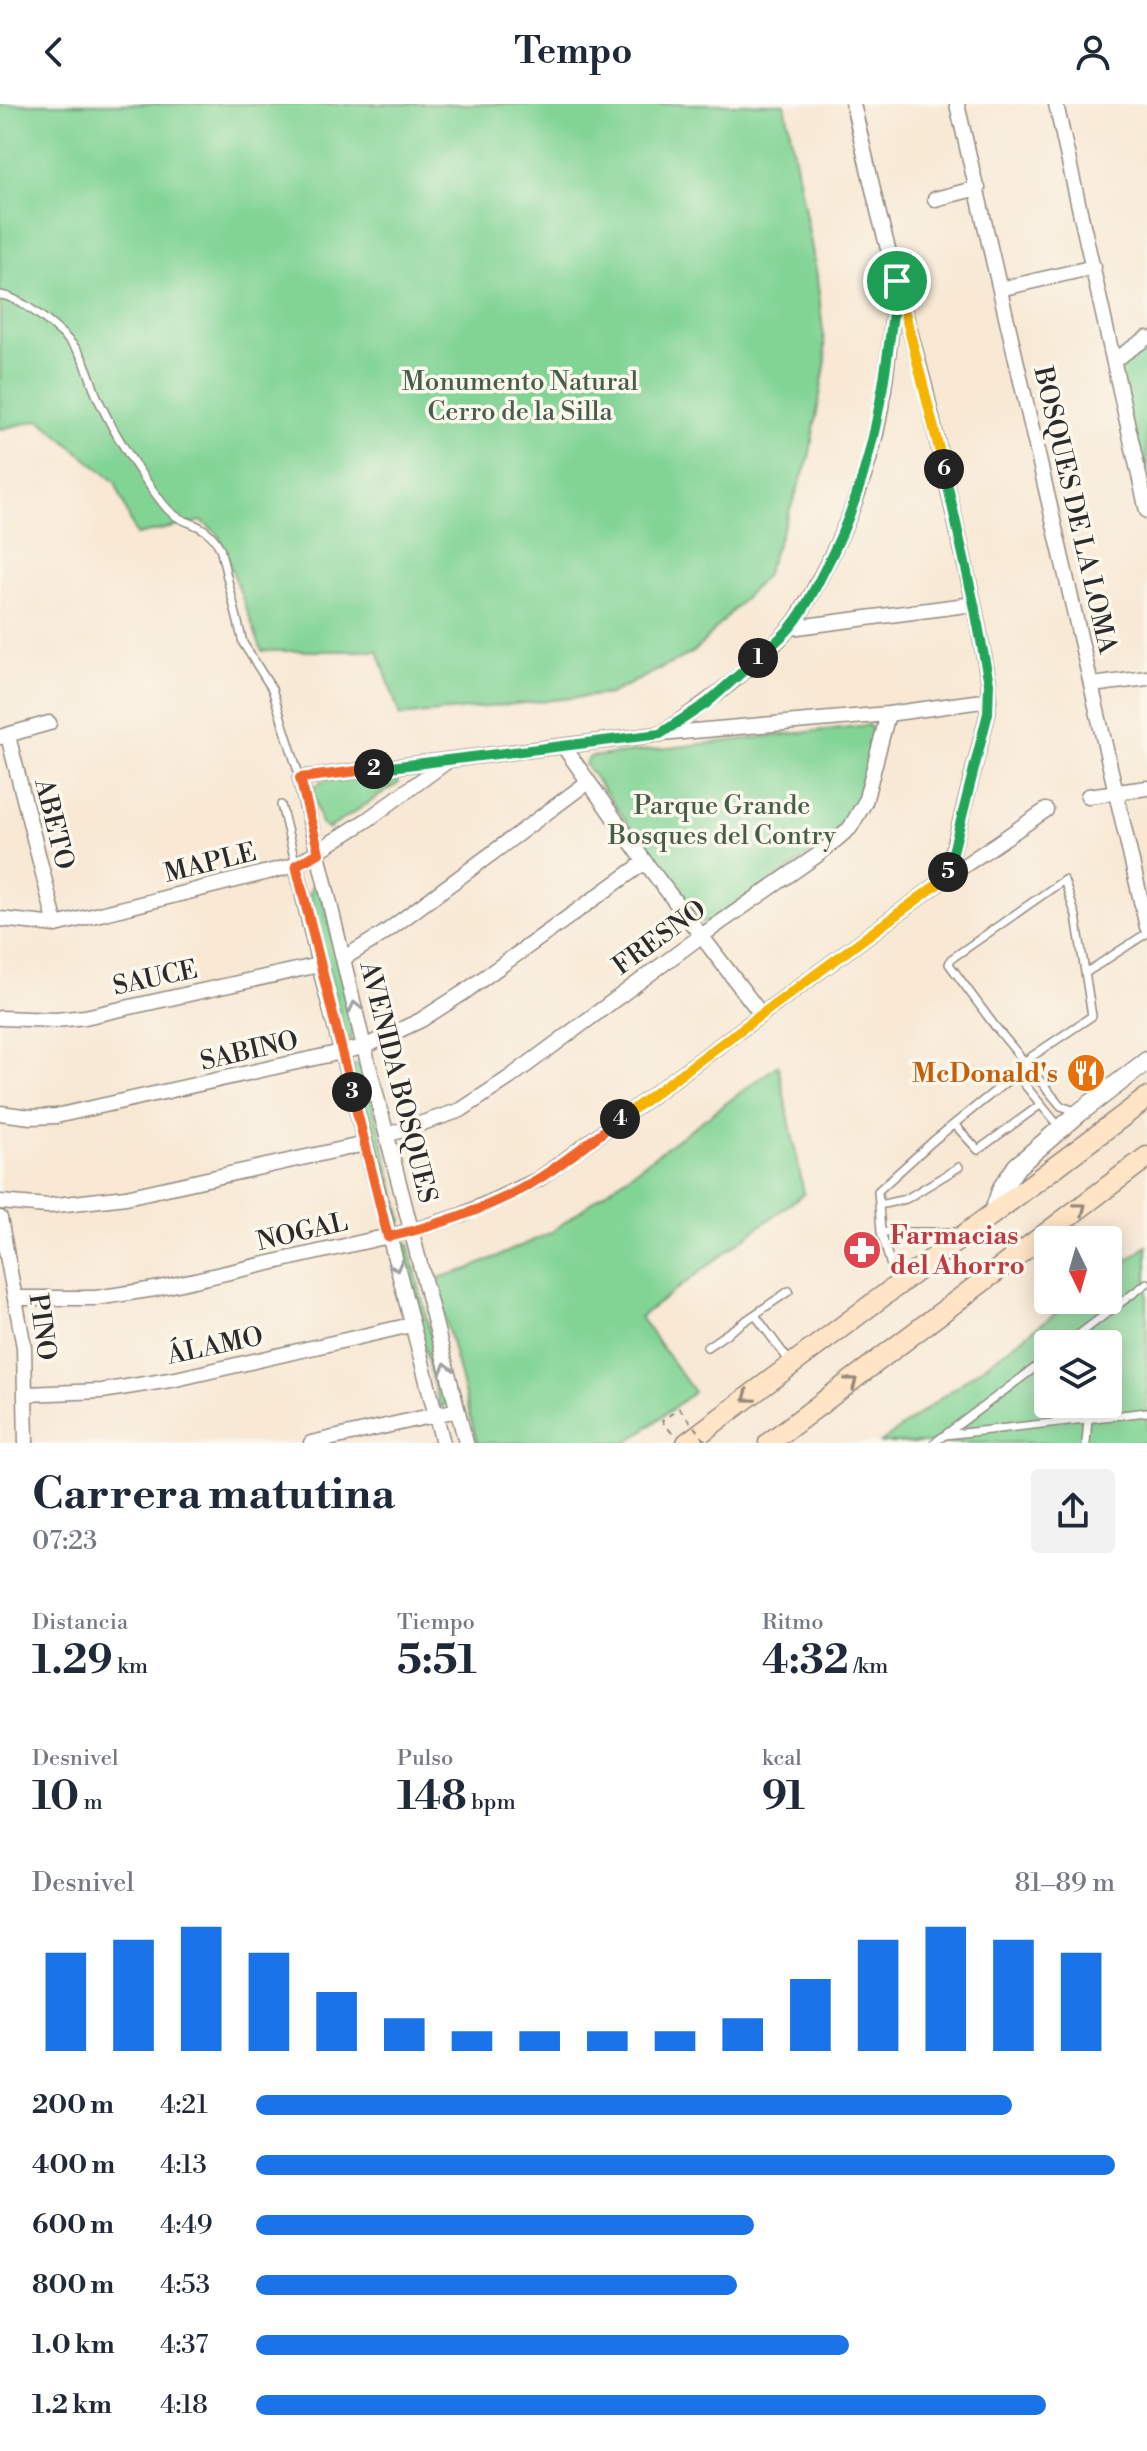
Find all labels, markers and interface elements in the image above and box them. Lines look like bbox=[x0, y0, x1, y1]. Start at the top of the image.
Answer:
icon: back bbox=[32, 30, 76, 74]
text: Tempo bbox=[514, 30, 633, 75]
icon: person bbox=[1071, 30, 1115, 74]
pin bbox=[863, 247, 931, 315]
icon: arrive bbox=[875, 259, 919, 303]
street label: BOSQUES DE LA LOMA bbox=[1026, 363, 1124, 658]
park label: Monumento Natural Cerro de la Silla bbox=[402, 366, 638, 428]
pin: 6 bbox=[924, 449, 964, 489]
text: 6 bbox=[937, 455, 951, 482]
pin: 1 bbox=[738, 638, 778, 678]
text: 1 bbox=[753, 644, 763, 671]
pin: 2 bbox=[354, 749, 394, 789]
text: 2 bbox=[367, 755, 381, 782]
street label: ABETO bbox=[27, 775, 81, 873]
park label: Parque Grande Bosques del Contry bbox=[607, 790, 836, 852]
street label: MAPLE bbox=[161, 836, 260, 890]
pin: 5 bbox=[928, 852, 968, 892]
text: 5 bbox=[941, 858, 955, 885]
street label: FRESNO bbox=[607, 893, 712, 982]
street label: SAUCE bbox=[110, 953, 200, 1003]
street label: AVENIDA BOSQUES bbox=[352, 957, 444, 1206]
one-way arrow bbox=[347, 1001, 364, 1014]
street label: SABINO bbox=[197, 1024, 301, 1078]
restaurant icon: McDonald's bbox=[1065, 1052, 1107, 1094]
place label: McDonald's bbox=[912, 1058, 1058, 1090]
pin: 3 bbox=[332, 1072, 372, 1112]
text: 3 bbox=[345, 1078, 359, 1105]
pin: 4 bbox=[600, 1099, 640, 1139]
text: 4 bbox=[613, 1105, 627, 1132]
one-way arrow bbox=[1073, 1203, 1087, 1217]
street label: NOGAL bbox=[254, 1206, 351, 1258]
place label: Farmacias del Ahorro bbox=[890, 1220, 1025, 1282]
north arrow bbox=[1034, 1226, 1122, 1314]
map controls bbox=[1034, 1226, 1122, 1418]
pharmacy icon: Farmacias del Ahorro bbox=[841, 1229, 883, 1271]
one-way arrow bbox=[387, 1259, 404, 1273]
street label: PINO bbox=[22, 1292, 63, 1362]
street label: ÁLAMO bbox=[163, 1318, 266, 1372]
button: layers bbox=[1034, 1330, 1122, 1418]
one-way arrow bbox=[439, 1361, 456, 1375]
one-way arrow bbox=[843, 1377, 858, 1391]
one-way arrow bbox=[742, 1388, 756, 1402]
text: Carrera matutina bbox=[32, 1467, 395, 1522]
button: share bbox=[1031, 1469, 1115, 1553]
text: 07:23 bbox=[32, 1525, 97, 1557]
text: Distancia bbox=[32, 1609, 128, 1636]
text: Tiempo bbox=[397, 1609, 475, 1636]
text: Ritmo bbox=[762, 1609, 824, 1636]
text: 1.29 bbox=[32, 1636, 113, 1686]
text: 5:51 bbox=[397, 1636, 477, 1686]
text: 4:32 bbox=[762, 1636, 849, 1686]
text: km bbox=[113, 1653, 148, 1680]
text: /km bbox=[849, 1653, 888, 1680]
text: Desnivel bbox=[32, 1745, 118, 1772]
text: Pulso bbox=[397, 1745, 453, 1772]
text: kcal bbox=[762, 1745, 802, 1772]
text: 10 bbox=[32, 1772, 79, 1822]
text: 148 bbox=[397, 1772, 467, 1822]
text: 91 bbox=[762, 1772, 805, 1822]
text: m bbox=[79, 1789, 103, 1816]
text: bpm bbox=[467, 1789, 516, 1816]
text: Desnivel bbox=[32, 1867, 134, 1899]
text: 81–89 m bbox=[1015, 1867, 1115, 1899]
text: 200 m bbox=[32, 2089, 114, 2121]
text: 4:21 bbox=[160, 2089, 208, 2121]
text: 400 m bbox=[32, 2149, 115, 2181]
text: 4:13 bbox=[160, 2149, 207, 2181]
text: 600 m bbox=[32, 2209, 114, 2241]
text: 4:49 bbox=[160, 2209, 213, 2241]
text: 800 m bbox=[32, 2269, 114, 2301]
text: 4:53 bbox=[160, 2269, 210, 2301]
text: 1.0 km bbox=[32, 2329, 115, 2361]
text: 4:37 bbox=[160, 2329, 208, 2361]
text: 1.2 km bbox=[32, 2389, 112, 2421]
text: 4:18 bbox=[160, 2389, 208, 2421]

